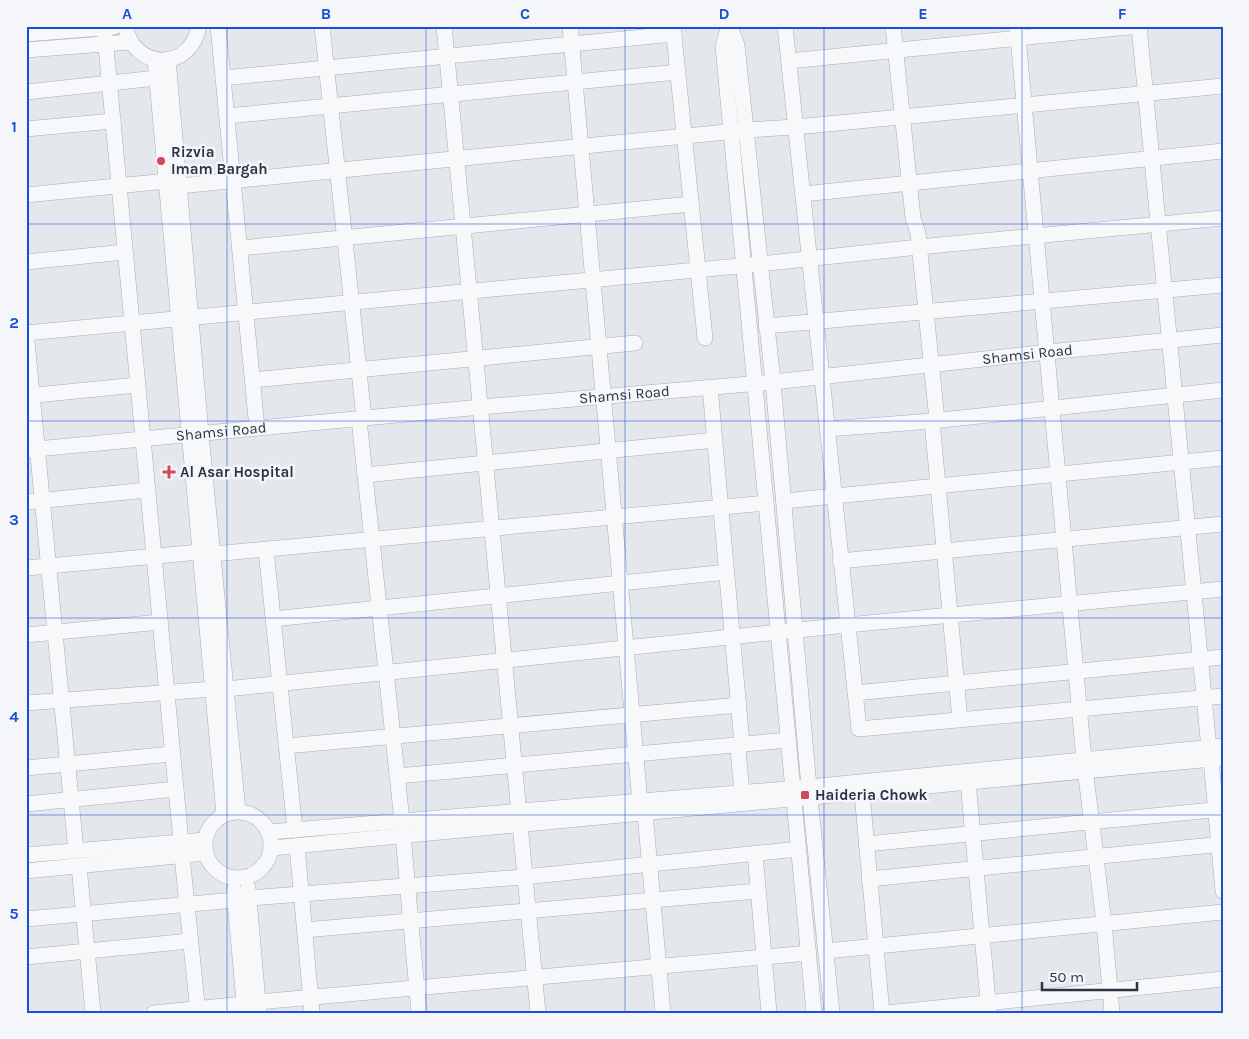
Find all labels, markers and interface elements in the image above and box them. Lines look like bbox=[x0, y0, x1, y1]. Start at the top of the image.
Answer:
text: A bbox=[122, 4, 132, 23]
text: B bbox=[321, 4, 331, 23]
text: C bbox=[520, 4, 530, 23]
text: D bbox=[719, 4, 730, 23]
text: E bbox=[918, 4, 928, 23]
text: F bbox=[1118, 4, 1127, 23]
text: 1 bbox=[11, 117, 17, 136]
place label: Rizvia Imam Bargah bbox=[171, 143, 268, 178]
marker: Rizvia Imam Bargah bbox=[155, 155, 167, 167]
text: 2 bbox=[9, 313, 19, 332]
street label: Shamsi Road bbox=[981, 341, 1073, 368]
street label: Shamsi Road bbox=[578, 382, 671, 408]
street label: Shamsi Road bbox=[175, 418, 267, 445]
place label: Al Asar Hospital bbox=[180, 463, 294, 481]
marker: Al Asar Hospital bbox=[162, 465, 176, 479]
text: 3 bbox=[9, 510, 19, 529]
text: 4 bbox=[9, 707, 19, 726]
place label: Haideria Chowk bbox=[815, 786, 928, 804]
marker: Haideria Chowk bbox=[799, 789, 811, 801]
text: 5 bbox=[9, 904, 19, 923]
scale bar bbox=[1042, 959, 1136, 991]
text: 50 m bbox=[1049, 968, 1084, 986]

